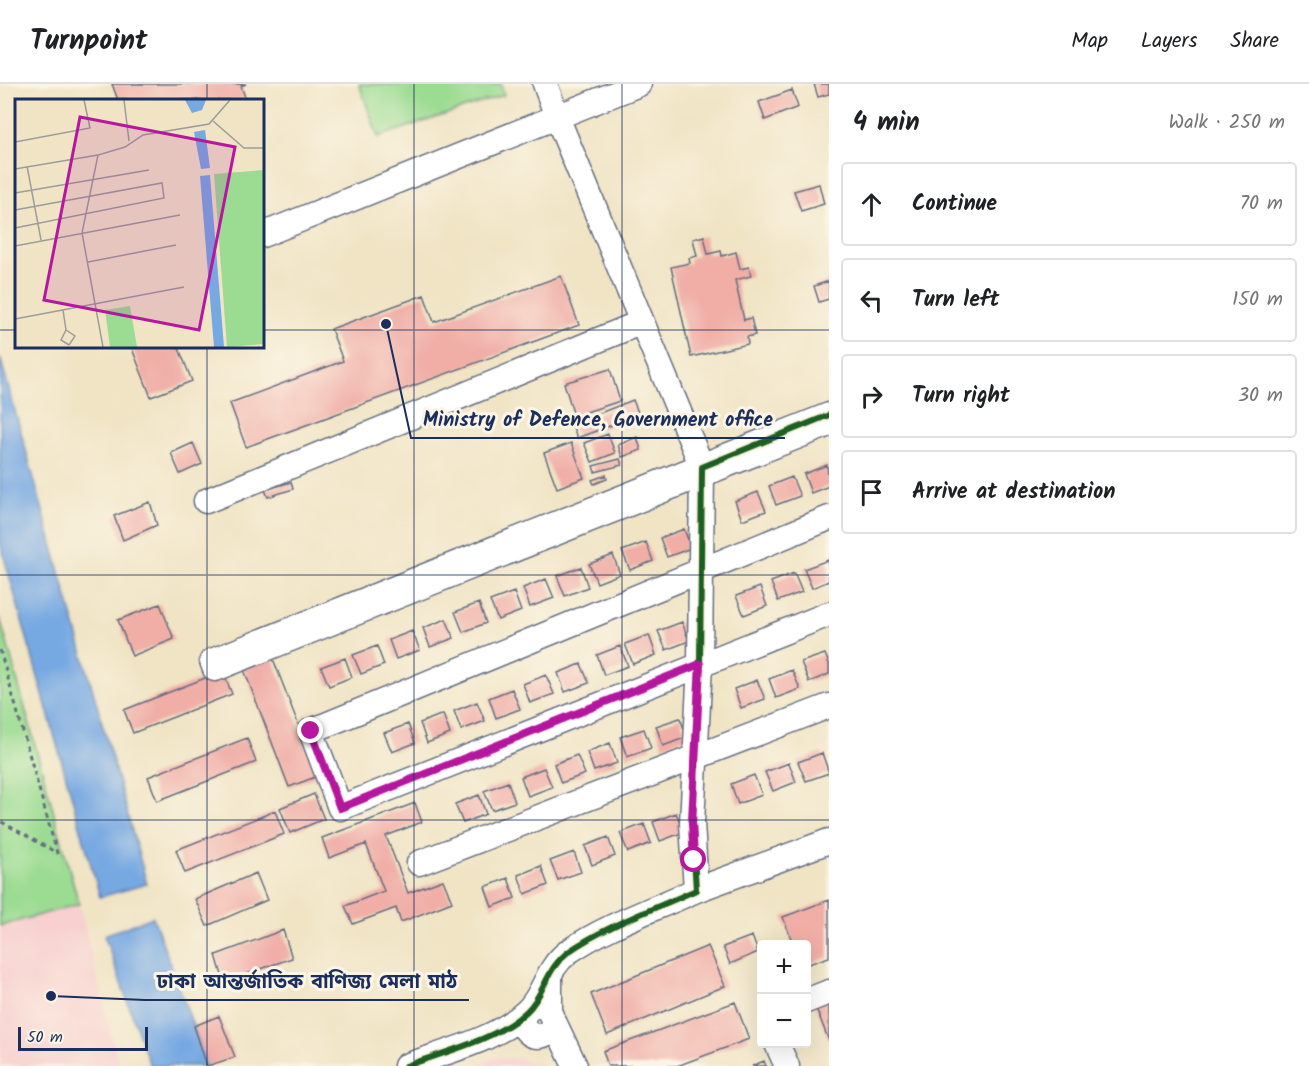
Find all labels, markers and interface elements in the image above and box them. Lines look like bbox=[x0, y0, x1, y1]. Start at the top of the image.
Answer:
text: Turnpoint bbox=[30, 19, 148, 64]
text: Map bbox=[1071, 25, 1108, 58]
text: Layers bbox=[1141, 25, 1197, 58]
text: Share bbox=[1230, 25, 1279, 58]
inset map bbox=[15, 99, 264, 348]
text: 4 min bbox=[853, 102, 920, 144]
text: Walk · 250 m bbox=[1169, 107, 1285, 139]
text: Continue bbox=[912, 187, 997, 222]
icon: ahead bbox=[855, 188, 888, 221]
text: 70 m bbox=[1240, 188, 1283, 220]
text: Turn left bbox=[912, 283, 999, 318]
icon: left bbox=[855, 284, 888, 317]
text: 150 m bbox=[1232, 284, 1283, 316]
text: Turn right bbox=[912, 379, 1010, 414]
icon: right bbox=[855, 380, 888, 413]
text: 30 m bbox=[1238, 380, 1283, 412]
callout: Ministry of Defence, Government office bbox=[411, 400, 785, 438]
text: Ministry of Defence, Government office bbox=[423, 405, 773, 437]
text: Arrive at destination bbox=[912, 475, 1115, 510]
icon: arrive bbox=[855, 476, 888, 509]
route end bbox=[297, 717, 323, 743]
route start bbox=[680, 846, 706, 872]
map controls bbox=[757, 940, 811, 1048]
button: + bbox=[757, 940, 811, 994]
callout: ঢাকা আন্তর্জাতিক বাণিজ্য মেলা মাঠ bbox=[145, 962, 469, 1000]
text: ঢাকা আন্তর্জাতিক বাণিজ্য মেলা মাঠ bbox=[156, 967, 458, 999]
button: − bbox=[757, 994, 811, 1048]
scale bar bbox=[18, 1024, 148, 1052]
text: 50 m bbox=[27, 1025, 63, 1050]

